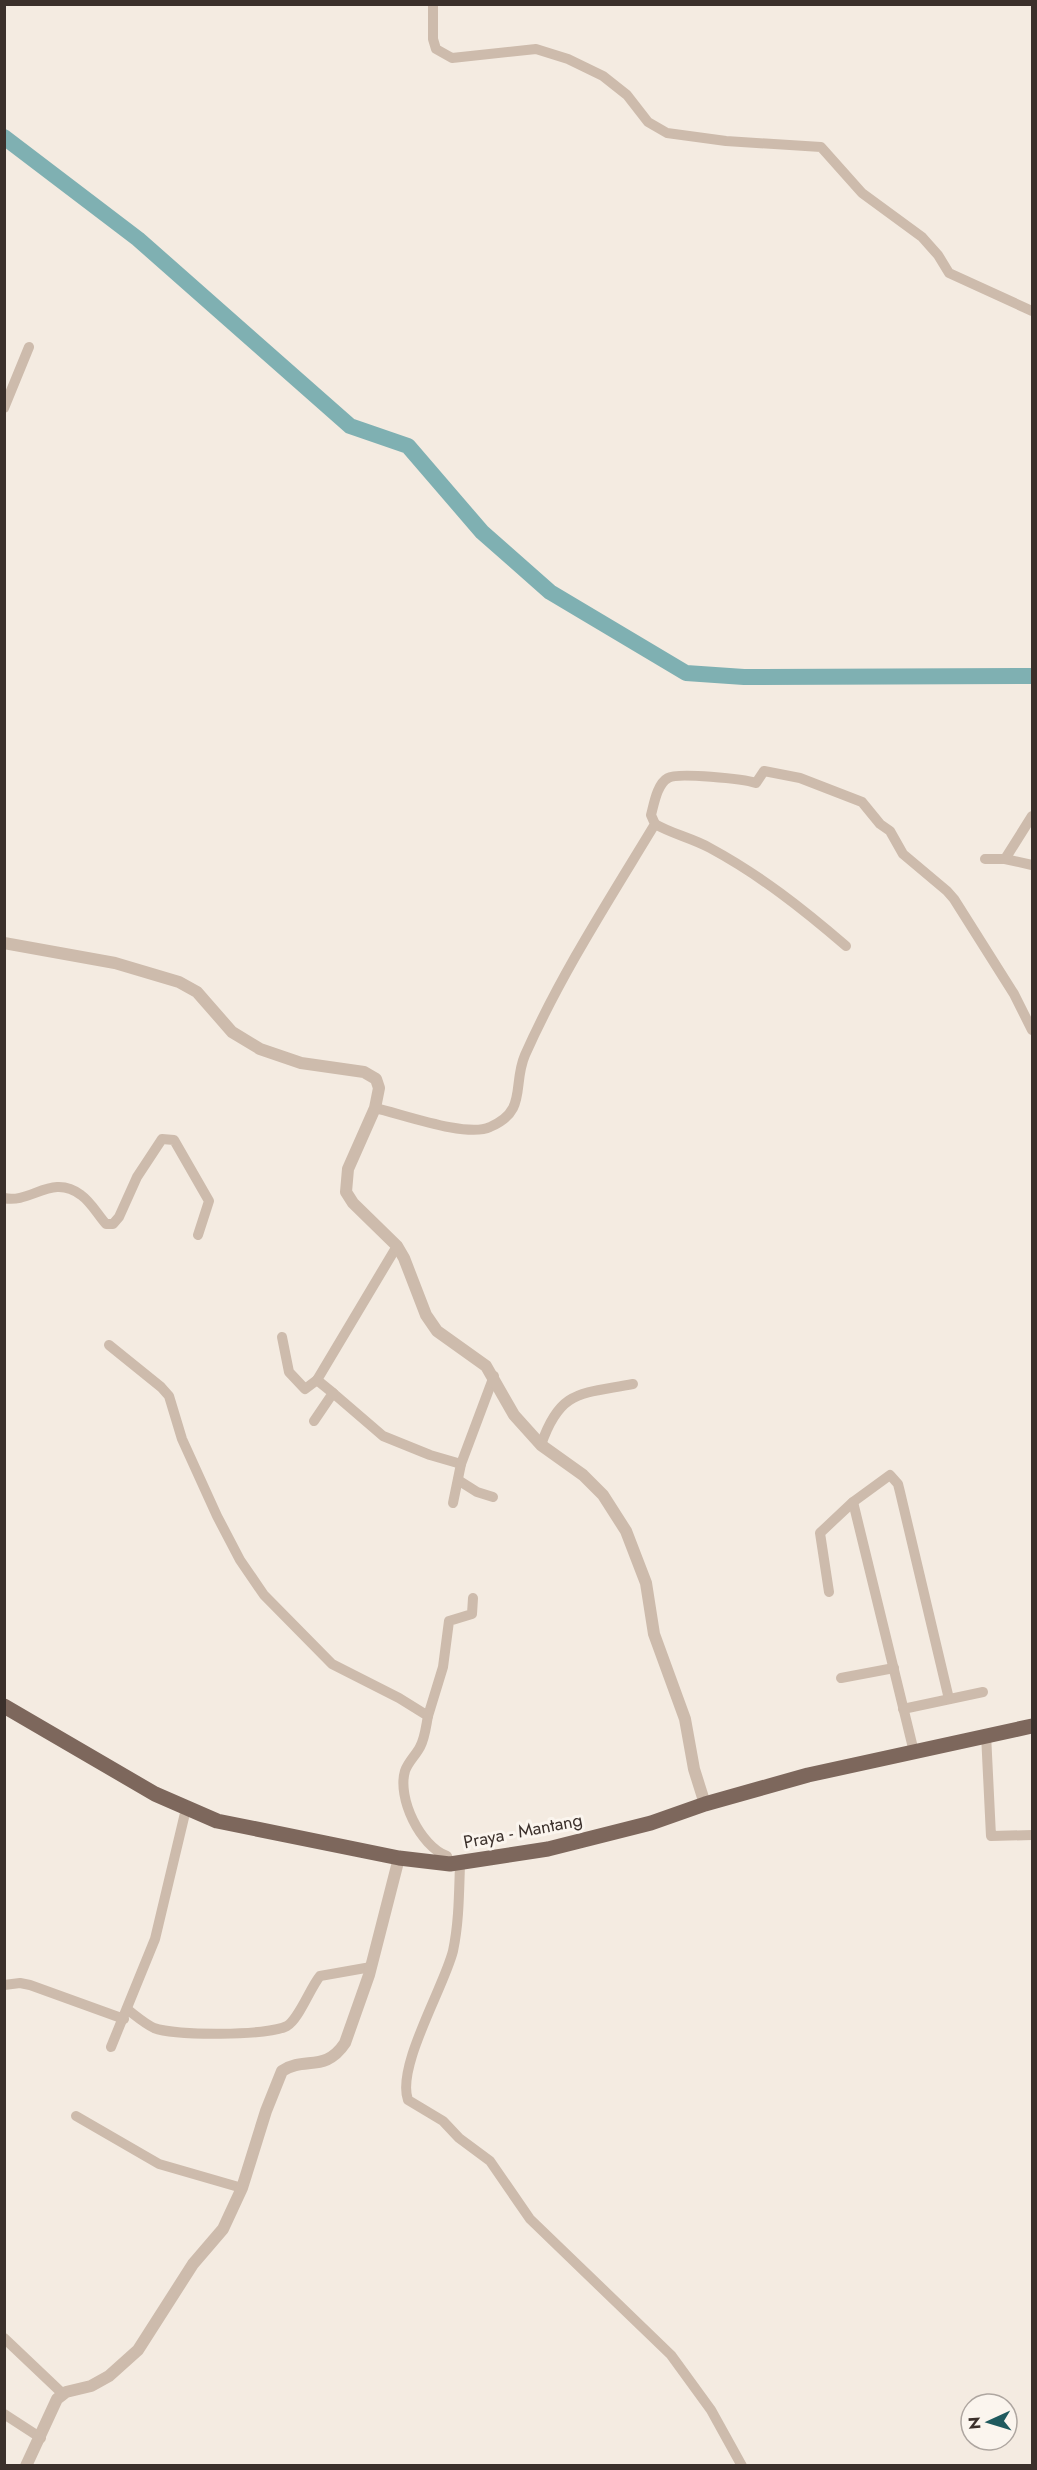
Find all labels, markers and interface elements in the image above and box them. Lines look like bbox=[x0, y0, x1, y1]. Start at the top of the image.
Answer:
street label: Praya - Mantang bbox=[461, 1807, 585, 1855]
north arrow bbox=[959, 2392, 1019, 2452]
text: N bbox=[963, 2416, 986, 2430]

